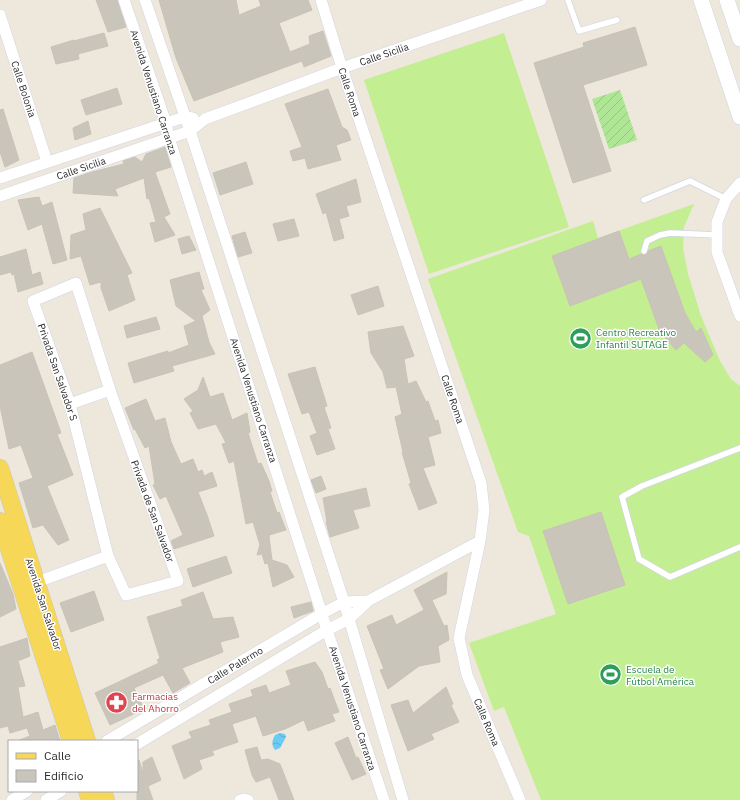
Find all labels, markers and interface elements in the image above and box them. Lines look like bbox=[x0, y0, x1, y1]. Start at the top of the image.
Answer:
street label: Avenida Venustiano Carranza bbox=[127, 28, 180, 157]
street label: Calle Sicilia bbox=[358, 40, 411, 69]
street label: Calle Bolonia bbox=[8, 59, 39, 120]
street label: Calle Roma bbox=[336, 66, 364, 119]
street label: Calle Sicilia bbox=[55, 154, 108, 183]
street label: Privada San Salvador S bbox=[35, 322, 80, 423]
sports icon: Centro Recreativo Infantil SUTAGE bbox=[567, 325, 593, 351]
place label: Centro Recreativo Infantil SUTAGE bbox=[596, 326, 677, 351]
street label: Avenida Venustiano Carranza bbox=[227, 336, 280, 465]
street label: Calle Roma bbox=[438, 373, 467, 426]
street label: Privada de San Salvador bbox=[128, 458, 177, 564]
street label: Avenida San Salvador bbox=[22, 556, 65, 652]
street label: Calle Palermo bbox=[205, 644, 266, 687]
street label: Avenida Venustiano Carranza bbox=[326, 644, 379, 773]
sports icon: Escuela de Fútbol América bbox=[597, 662, 623, 688]
place label: Escuela de Fútbol América bbox=[626, 663, 695, 688]
pharmacy icon: Farmacias del Ahorro bbox=[104, 689, 130, 715]
place label: Farmacias del Ahorro bbox=[132, 690, 179, 715]
street label: Calle Roma bbox=[471, 696, 503, 749]
legend bbox=[8, 740, 138, 792]
text: Calle bbox=[44, 748, 71, 763]
text: Edificio bbox=[44, 768, 84, 783]

